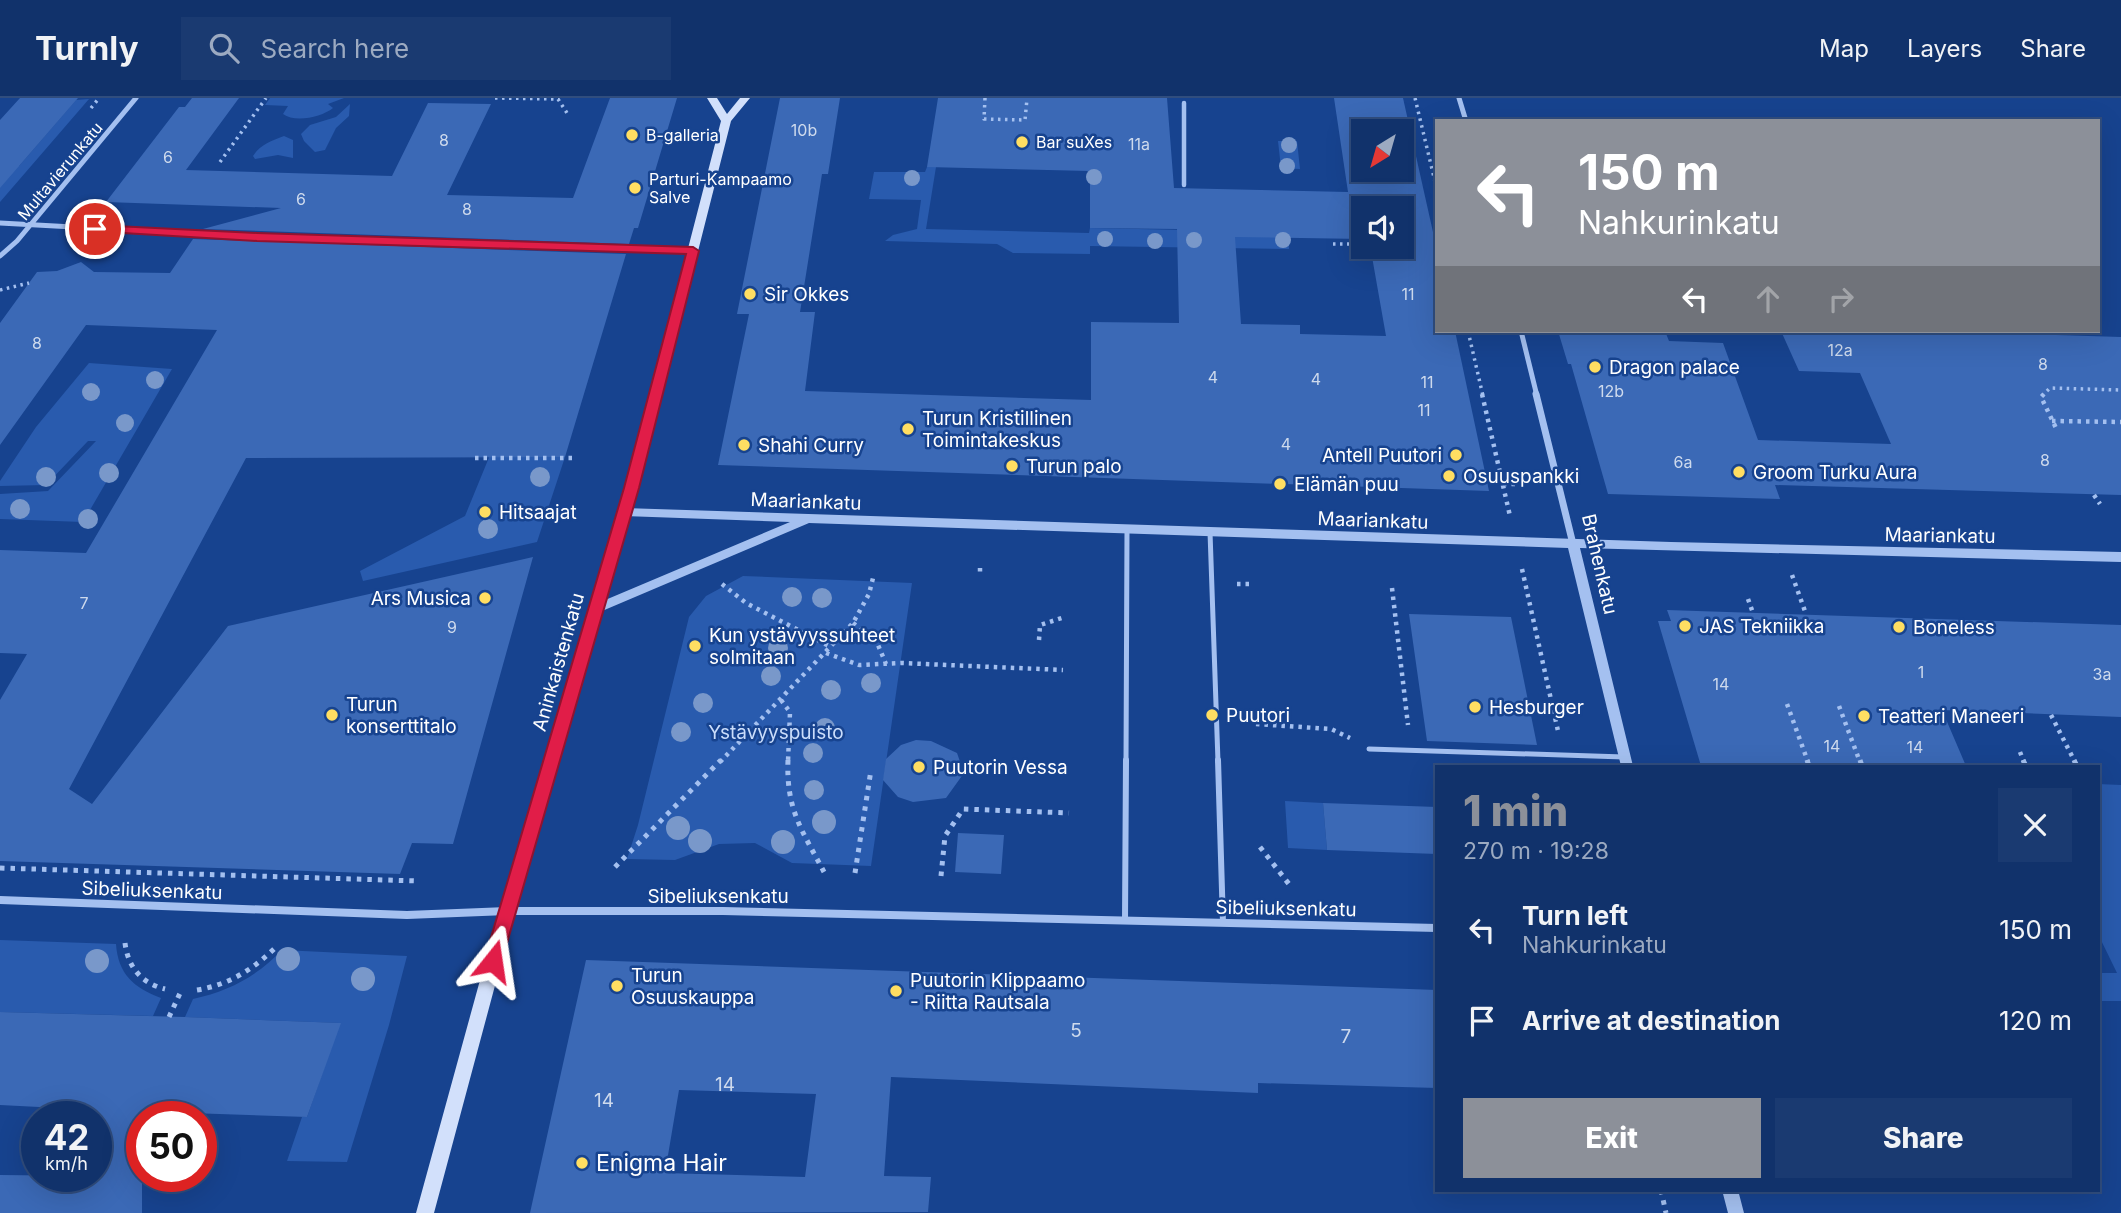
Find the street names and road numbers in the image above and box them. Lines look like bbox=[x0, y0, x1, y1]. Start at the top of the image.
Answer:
street label: Multavierunkatu bbox=[13, 118, 107, 224]
street label: Maariankatu bbox=[750, 488, 862, 515]
street label: Maariankatu bbox=[1317, 507, 1429, 534]
street label: Brahenkatu bbox=[1577, 512, 1622, 617]
street label: Maariankatu bbox=[1884, 523, 1996, 548]
street label: Aninkaistenkatu bbox=[528, 590, 589, 734]
street label: Sibeliuksenkatu bbox=[81, 877, 223, 904]
street label: Sibeliuksenkatu bbox=[647, 885, 789, 908]
street label: Sibeliuksenkatu bbox=[1215, 896, 1357, 921]

